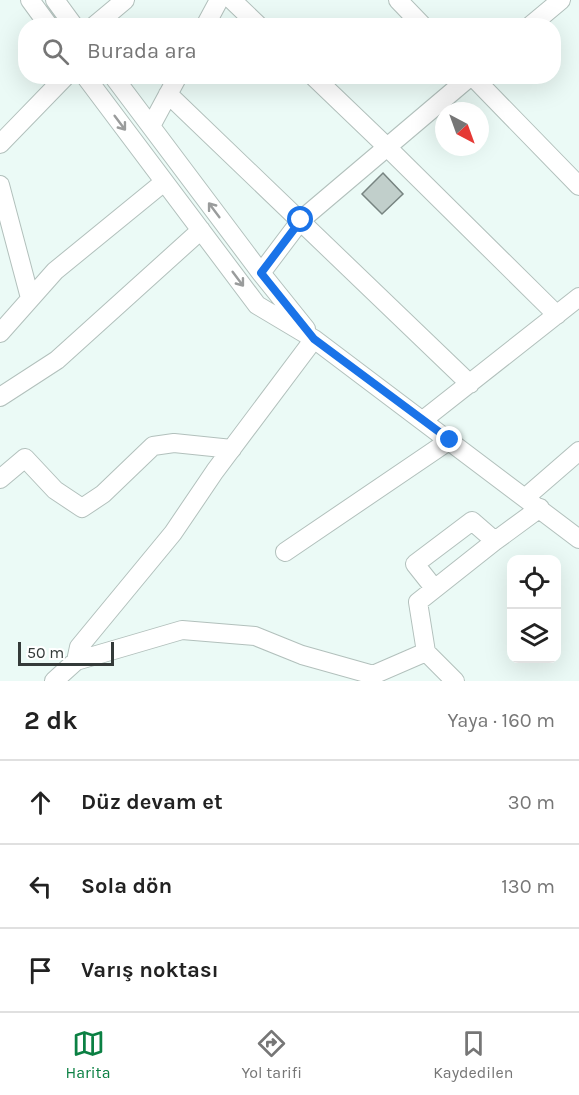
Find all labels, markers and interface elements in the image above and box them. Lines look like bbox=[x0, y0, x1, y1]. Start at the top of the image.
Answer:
search box bbox=[18, 18, 561, 84]
icon: search bbox=[39, 35, 72, 68]
text: Burada ara bbox=[87, 38, 197, 64]
north arrow bbox=[435, 102, 489, 156]
one-way arrow bbox=[114, 115, 127, 131]
one-way arrow bbox=[208, 203, 220, 219]
route start bbox=[287, 206, 313, 232]
one-way arrow bbox=[231, 271, 244, 287]
route end bbox=[436, 426, 462, 452]
map controls bbox=[507, 555, 561, 663]
button: locate bbox=[507, 555, 561, 609]
button: layers bbox=[507, 609, 561, 663]
scale bar bbox=[18, 639, 114, 666]
text: 50 m bbox=[27, 643, 64, 662]
text: 2 dk bbox=[24, 705, 78, 736]
text: Yaya · 160 m bbox=[447, 709, 555, 732]
icon: ahead bbox=[24, 786, 57, 819]
text: Düz devam et bbox=[81, 789, 223, 815]
text: 30 m bbox=[508, 791, 555, 814]
icon: left bbox=[24, 870, 57, 903]
text: Sola dön bbox=[81, 873, 172, 899]
text: 130 m bbox=[501, 875, 555, 898]
icon: arrive bbox=[24, 954, 57, 987]
text: Varış noktası bbox=[81, 957, 219, 983]
tab: Harita bbox=[66, 1027, 110, 1082]
tab: Yol tarifi bbox=[242, 1027, 302, 1082]
tab: Kaydedilen bbox=[433, 1027, 513, 1082]

